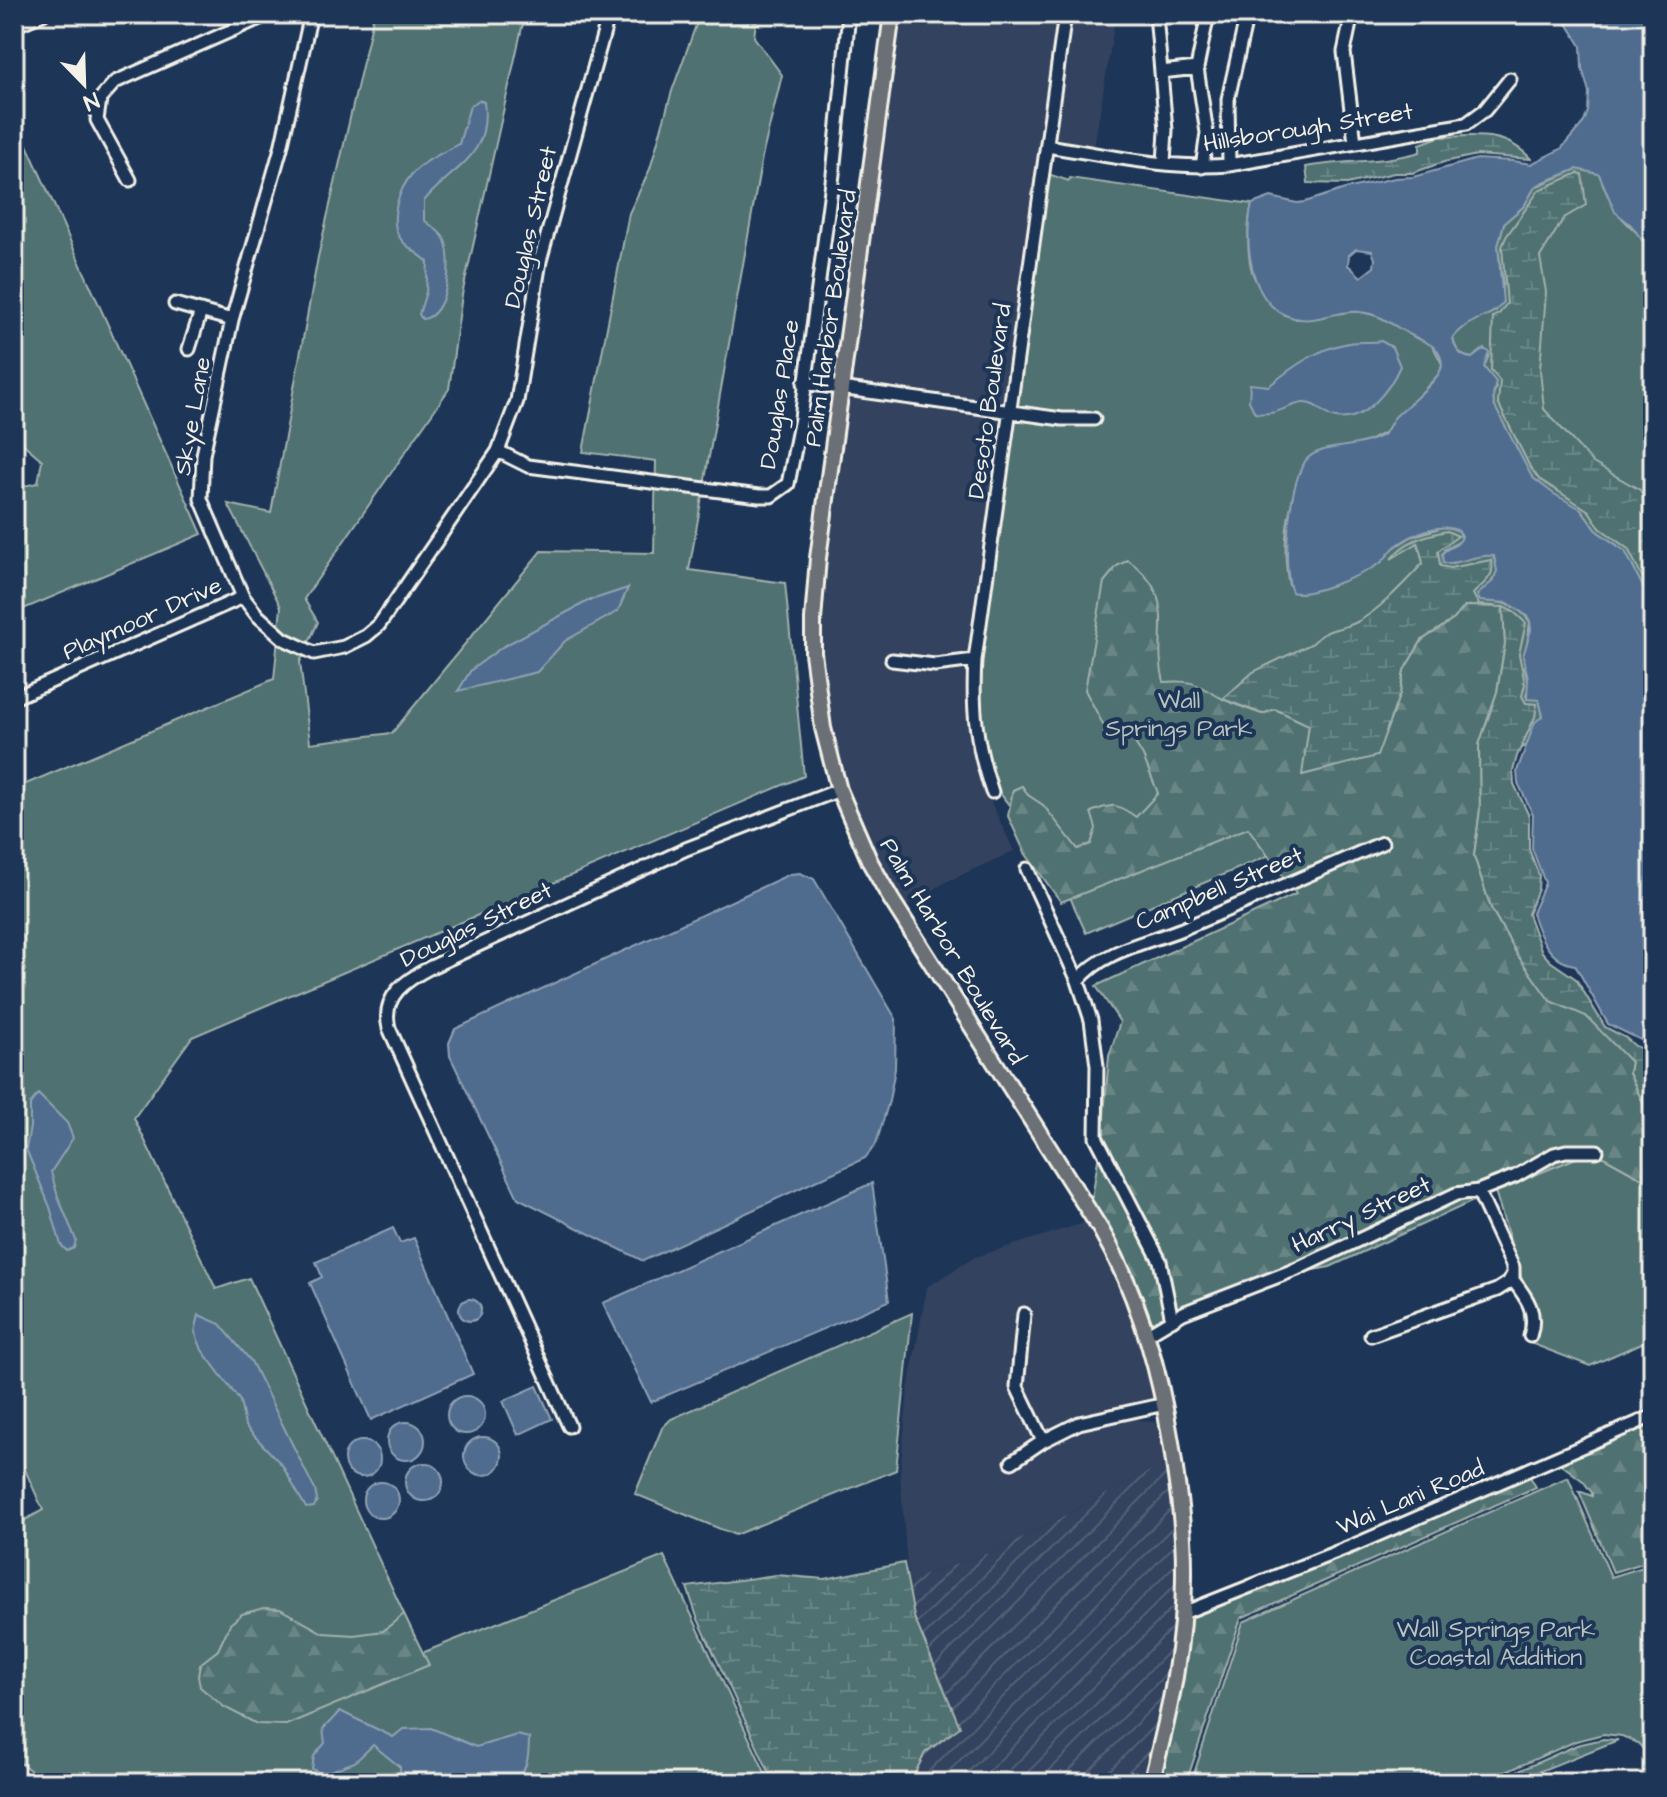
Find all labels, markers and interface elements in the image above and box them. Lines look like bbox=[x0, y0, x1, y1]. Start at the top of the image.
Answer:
north arrow bbox=[44, 44, 124, 124]
text: N bbox=[79, 84, 104, 118]
street label: Hillsborough Street bbox=[1201, 95, 1416, 162]
street label: Douglas Street bbox=[496, 143, 567, 312]
street label: Palm Harbor Boulevard bbox=[796, 187, 866, 449]
street label: Desoto Boulevard bbox=[959, 301, 1021, 501]
street label: Douglas Place bbox=[751, 317, 810, 471]
street label: Skye Lane bbox=[166, 354, 221, 478]
street label: Playmoor Drive bbox=[57, 569, 228, 670]
park label: Wall Springs Park bbox=[1105, 684, 1253, 747]
street label: Palm Harbor Boulevard bbox=[871, 832, 1033, 1071]
street label: Campbell Street bbox=[1130, 838, 1309, 940]
street label: Douglas Street bbox=[395, 873, 559, 977]
street label: Harry Street bbox=[1286, 1168, 1437, 1263]
street label: Wai Lani Road bbox=[1331, 1452, 1489, 1544]
park label: Wall Springs Park Coastal Addition bbox=[1396, 1613, 1596, 1675]

